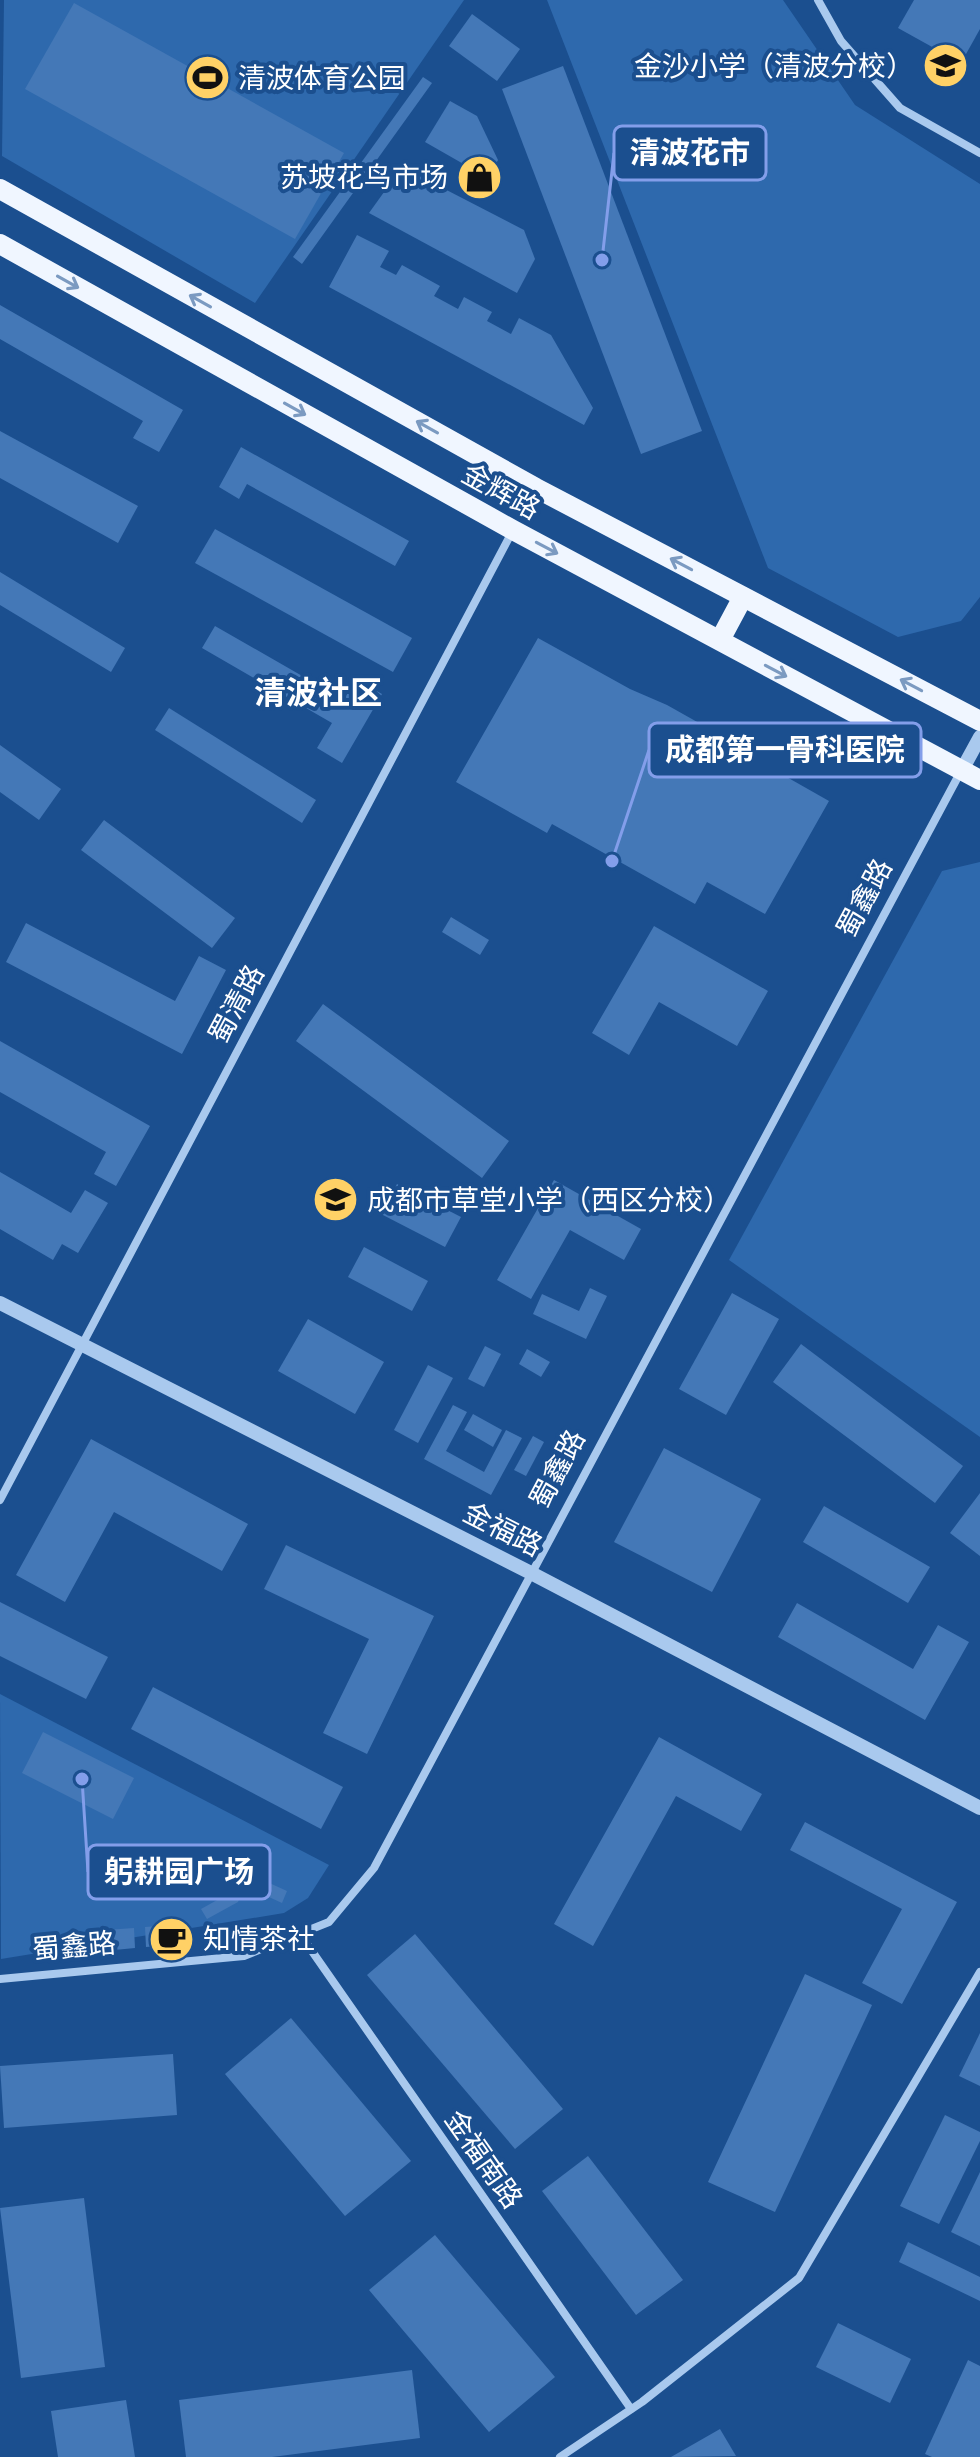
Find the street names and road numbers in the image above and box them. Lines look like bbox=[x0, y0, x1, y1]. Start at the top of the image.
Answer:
street label: 金辉路 bbox=[456, 454, 547, 527]
street label: 蜀鑫路 bbox=[828, 852, 900, 944]
street label: 蜀清路 bbox=[200, 958, 272, 1050]
street label: 蜀鑫路 bbox=[521, 1423, 593, 1515]
street label: 金福路 bbox=[457, 1493, 549, 1564]
street label: 蜀鑫路 bbox=[30, 1923, 117, 1968]
street label: 金福南路 bbox=[437, 2102, 532, 2215]

